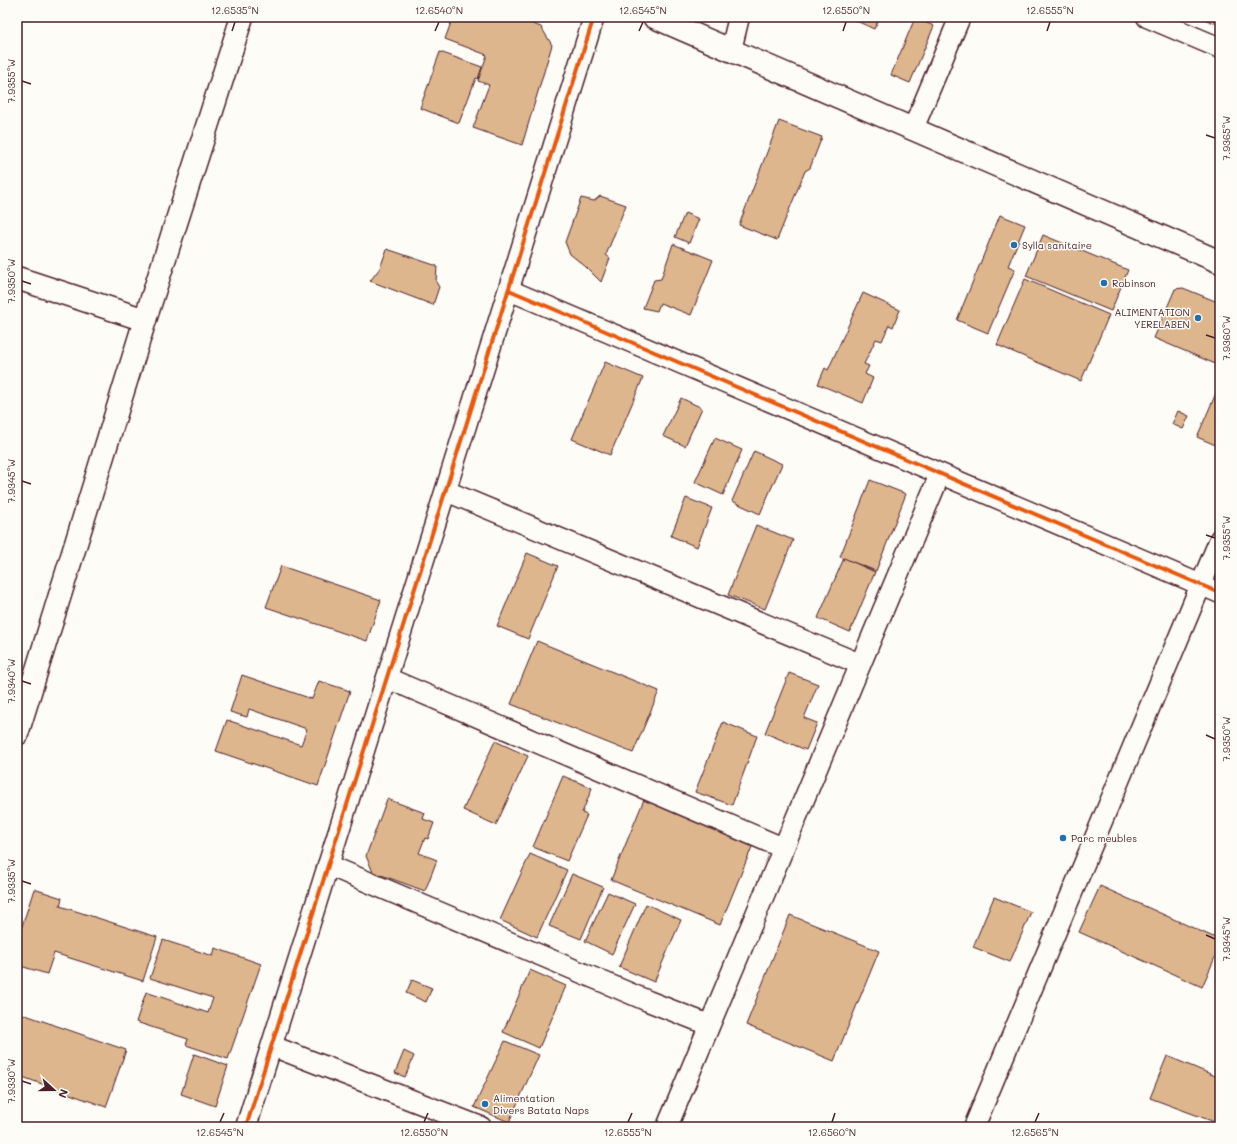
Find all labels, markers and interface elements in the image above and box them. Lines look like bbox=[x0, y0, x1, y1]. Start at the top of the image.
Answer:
text: 12.6535°N bbox=[211, 3, 259, 17]
text: 12.6540°N bbox=[415, 3, 463, 17]
text: 12.6545°N bbox=[619, 3, 667, 17]
text: 12.6550°N bbox=[822, 3, 870, 17]
text: 12.6555°N bbox=[1026, 3, 1074, 17]
text: 7.9355°W bbox=[4, 58, 18, 103]
text: 7.9365°W bbox=[1219, 115, 1233, 160]
place label: Sylla sanitaire bbox=[1022, 238, 1092, 252]
marker: Sylla sanitaire bbox=[1009, 240, 1019, 250]
text: 7.9350°W bbox=[4, 258, 18, 303]
place label: Robinson bbox=[1112, 276, 1156, 290]
marker: Robinson bbox=[1099, 278, 1109, 288]
place label: ALIMENTATION YERELABEN bbox=[1115, 305, 1190, 331]
marker: ALIMENTATION YERELABEN bbox=[1193, 313, 1203, 323]
text: 7.9360°W bbox=[1219, 315, 1233, 361]
text: 7.9345°W bbox=[4, 458, 18, 503]
text: 7.9355°W bbox=[1219, 515, 1233, 560]
text: 7.9340°W bbox=[4, 658, 18, 703]
text: 7.9350°W bbox=[1219, 716, 1233, 761]
place label: Parc meubles bbox=[1071, 831, 1137, 845]
marker: Parc meubles bbox=[1058, 833, 1068, 843]
text: 7.9335°W bbox=[4, 858, 18, 903]
text: 7.9345°W bbox=[1219, 916, 1233, 961]
text: 7.9330°W bbox=[4, 1058, 18, 1103]
north arrow bbox=[34, 1070, 74, 1110]
text: N bbox=[55, 1087, 72, 1100]
place label: Alimentation Divers Batata Naps bbox=[493, 1091, 589, 1117]
marker: Alimentation Divers Batata Naps bbox=[480, 1099, 490, 1109]
text: 12.6545°N bbox=[196, 1125, 244, 1139]
text: 12.6550°N bbox=[400, 1125, 448, 1139]
text: 12.6555°N bbox=[604, 1125, 652, 1139]
text: 12.6560°N bbox=[808, 1125, 856, 1139]
text: 12.6565°N bbox=[1011, 1125, 1059, 1139]

